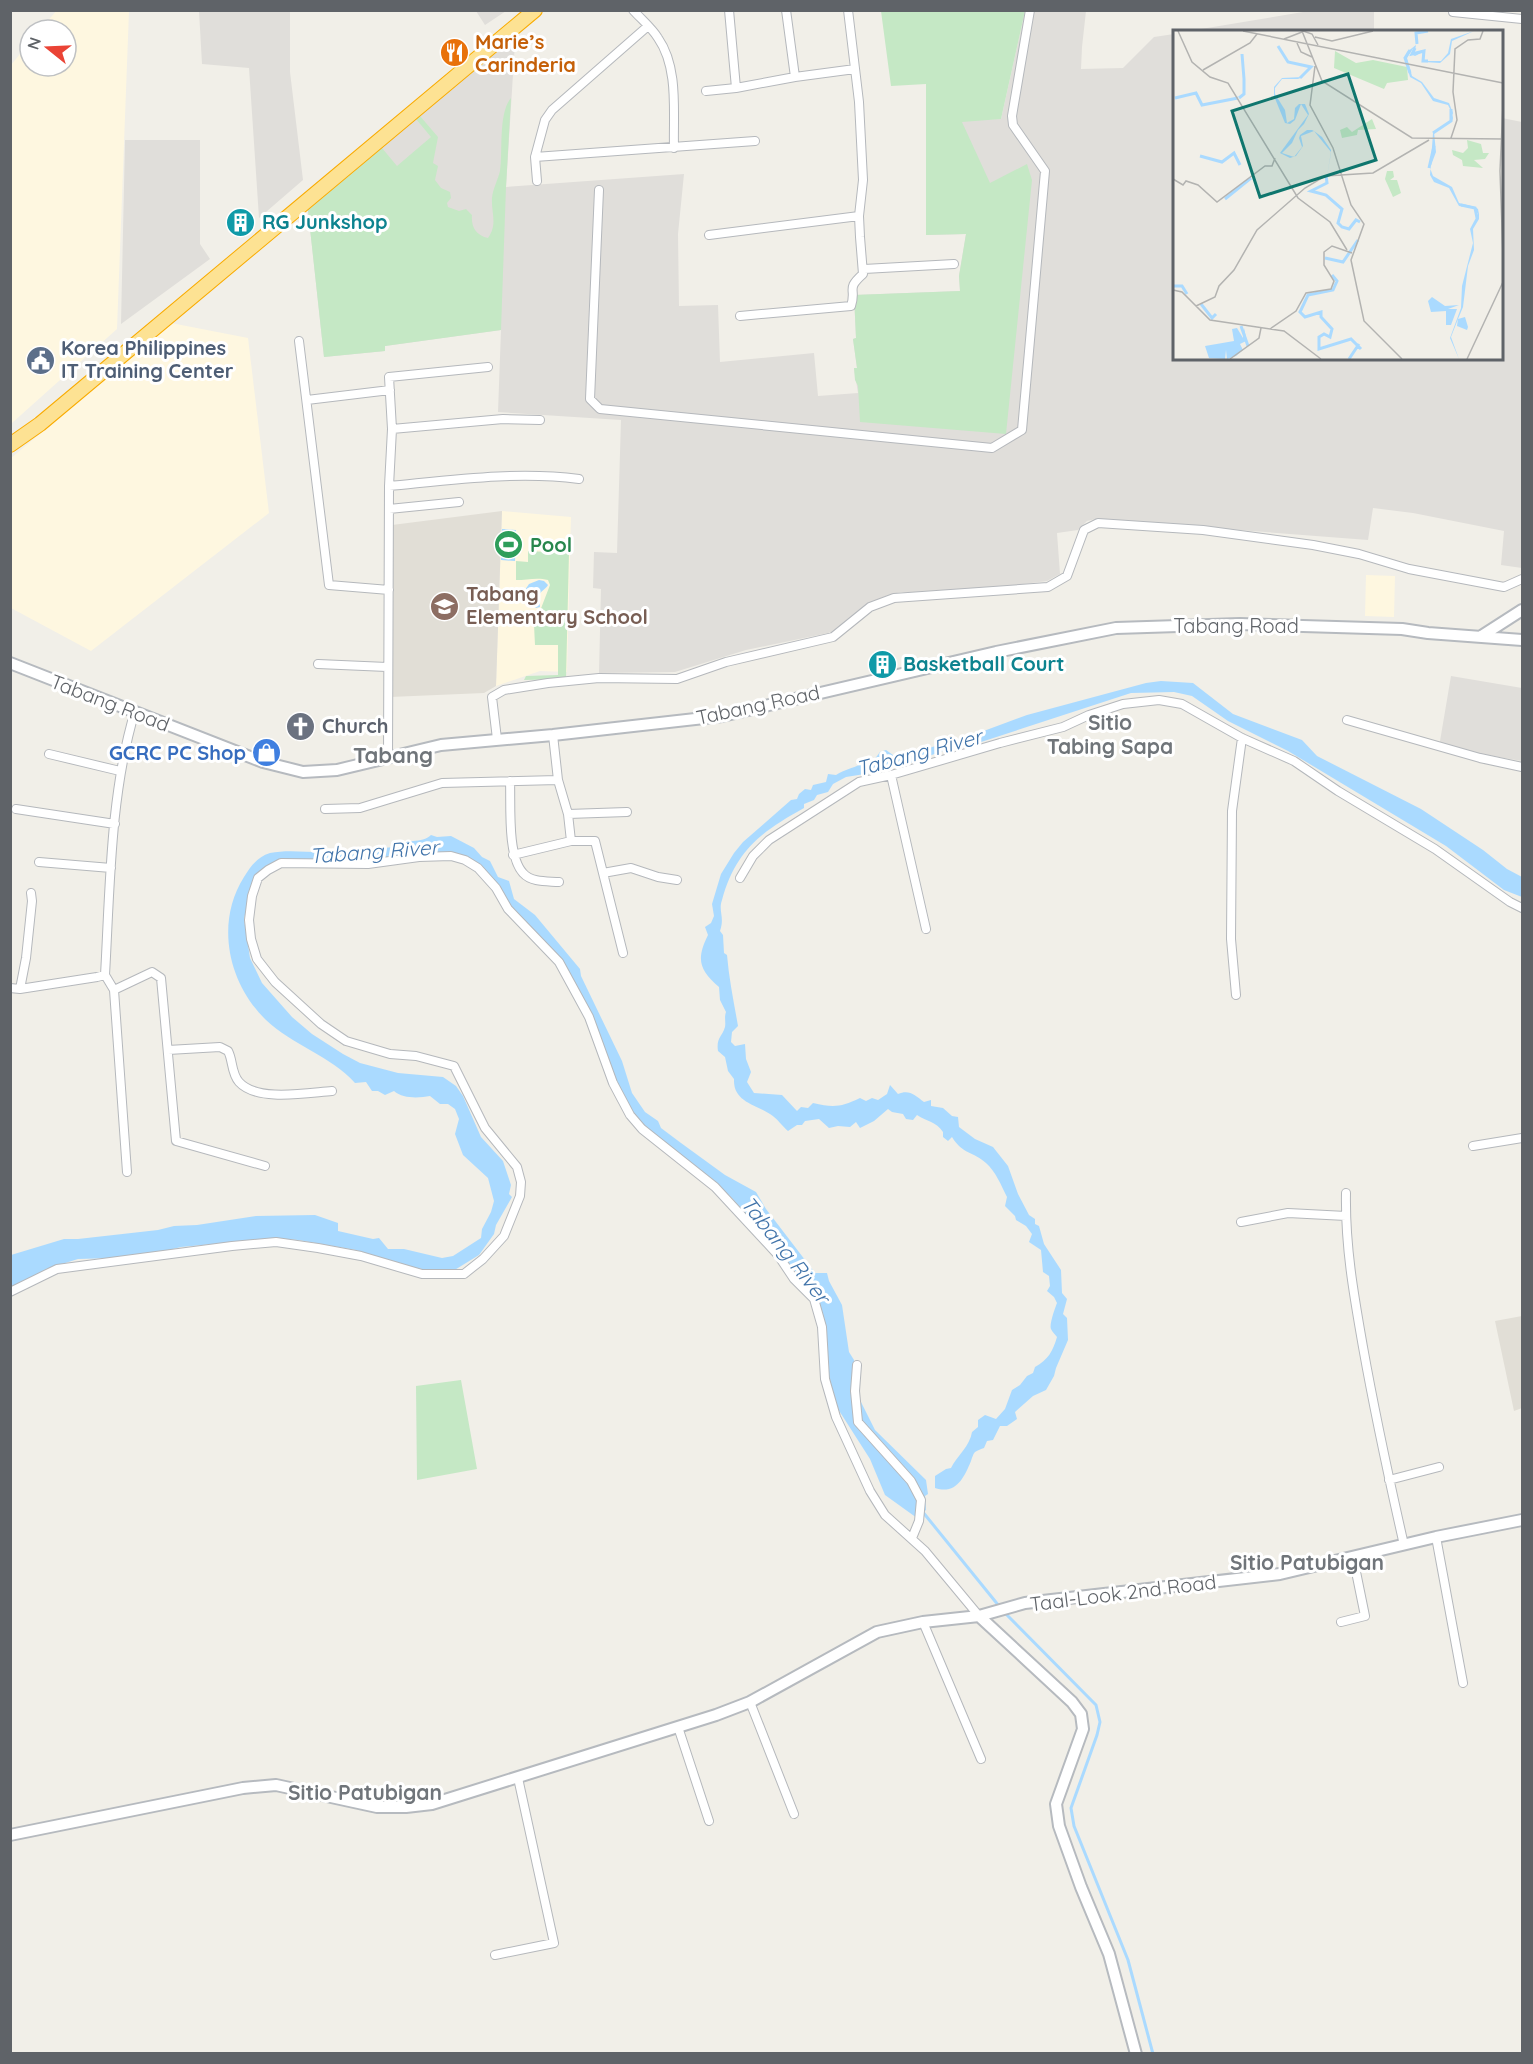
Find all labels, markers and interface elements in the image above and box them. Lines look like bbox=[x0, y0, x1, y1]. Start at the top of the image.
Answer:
north arrow bbox=[18, 18, 78, 78]
place label: Marie’s Carinderia bbox=[475, 29, 576, 77]
inset map bbox=[1173, 30, 1503, 360]
text: N bbox=[22, 35, 45, 52]
restaurant icon: Marie’s Carinderia bbox=[438, 37, 470, 69]
building icon: RG Junkshop bbox=[225, 206, 257, 238]
place label: RG Junkshop bbox=[262, 209, 387, 234]
place label: Korea Philippines IT Training Center bbox=[61, 335, 234, 383]
public building icon: Korea Philippines IT Training Center bbox=[24, 344, 56, 376]
sports icon: Pool bbox=[493, 529, 525, 561]
place label: Pool bbox=[530, 532, 572, 557]
place label: Tabang Elementary School bbox=[466, 581, 648, 629]
school or university icon: Tabang Elementary School bbox=[429, 590, 461, 622]
street label: Tabang Road bbox=[1173, 613, 1299, 638]
building icon: Basketball Court bbox=[866, 648, 898, 680]
place label: Basketball Court bbox=[903, 651, 1064, 676]
street label: Tabang Road bbox=[47, 668, 173, 737]
street label: Tabang Road bbox=[694, 679, 822, 730]
district label: Sitio Tabing Sapa bbox=[1047, 709, 1173, 759]
church icon: Church bbox=[285, 710, 317, 742]
place label: Church bbox=[322, 713, 388, 738]
water label: Tabang River bbox=[853, 722, 987, 781]
shop icon: GCRC PC Shop bbox=[251, 737, 283, 769]
place label: GCRC PC Shop bbox=[109, 740, 246, 765]
district label: Tabang bbox=[353, 741, 433, 769]
water label: Tabang River bbox=[309, 833, 442, 868]
water label: Tabang River bbox=[736, 1190, 838, 1311]
district label: Sitio Patubigan bbox=[1230, 1549, 1384, 1575]
street label: Taal-Look 2nd Road bbox=[1028, 1569, 1218, 1616]
district label: Sitio Patubigan bbox=[288, 1779, 442, 1805]

